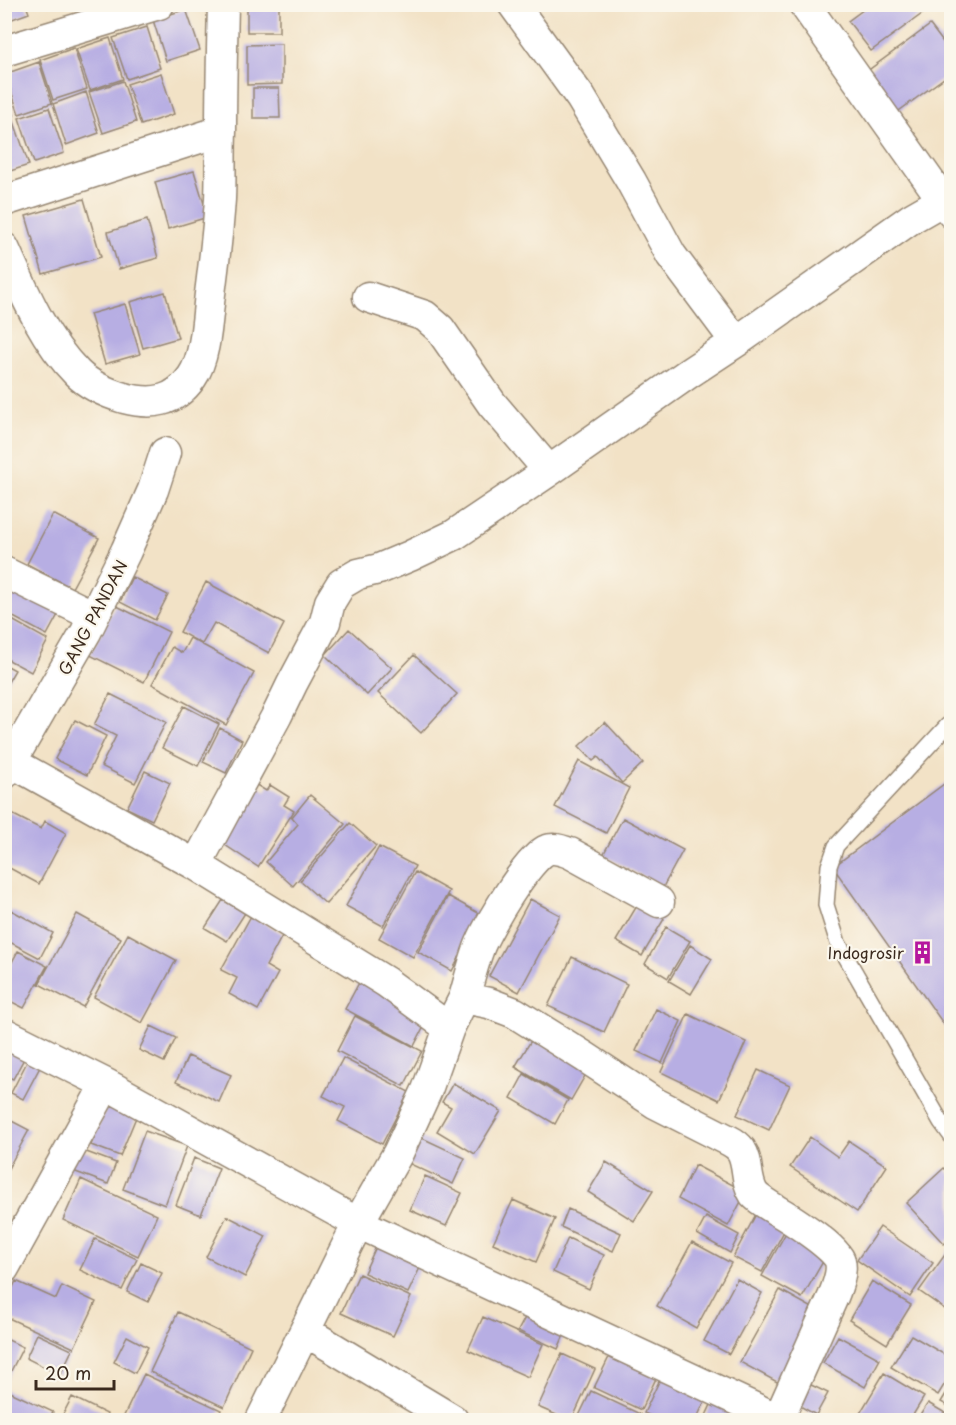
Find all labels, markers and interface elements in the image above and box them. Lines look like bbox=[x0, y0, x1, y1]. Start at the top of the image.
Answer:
street label: GANG PANDAN bbox=[52, 555, 132, 679]
building icon: Indogrosir bbox=[909, 939, 935, 965]
place label: Indogrosir bbox=[827, 940, 905, 964]
scale bar bbox=[36, 1353, 114, 1391]
text: 20 m bbox=[45, 1359, 91, 1386]

